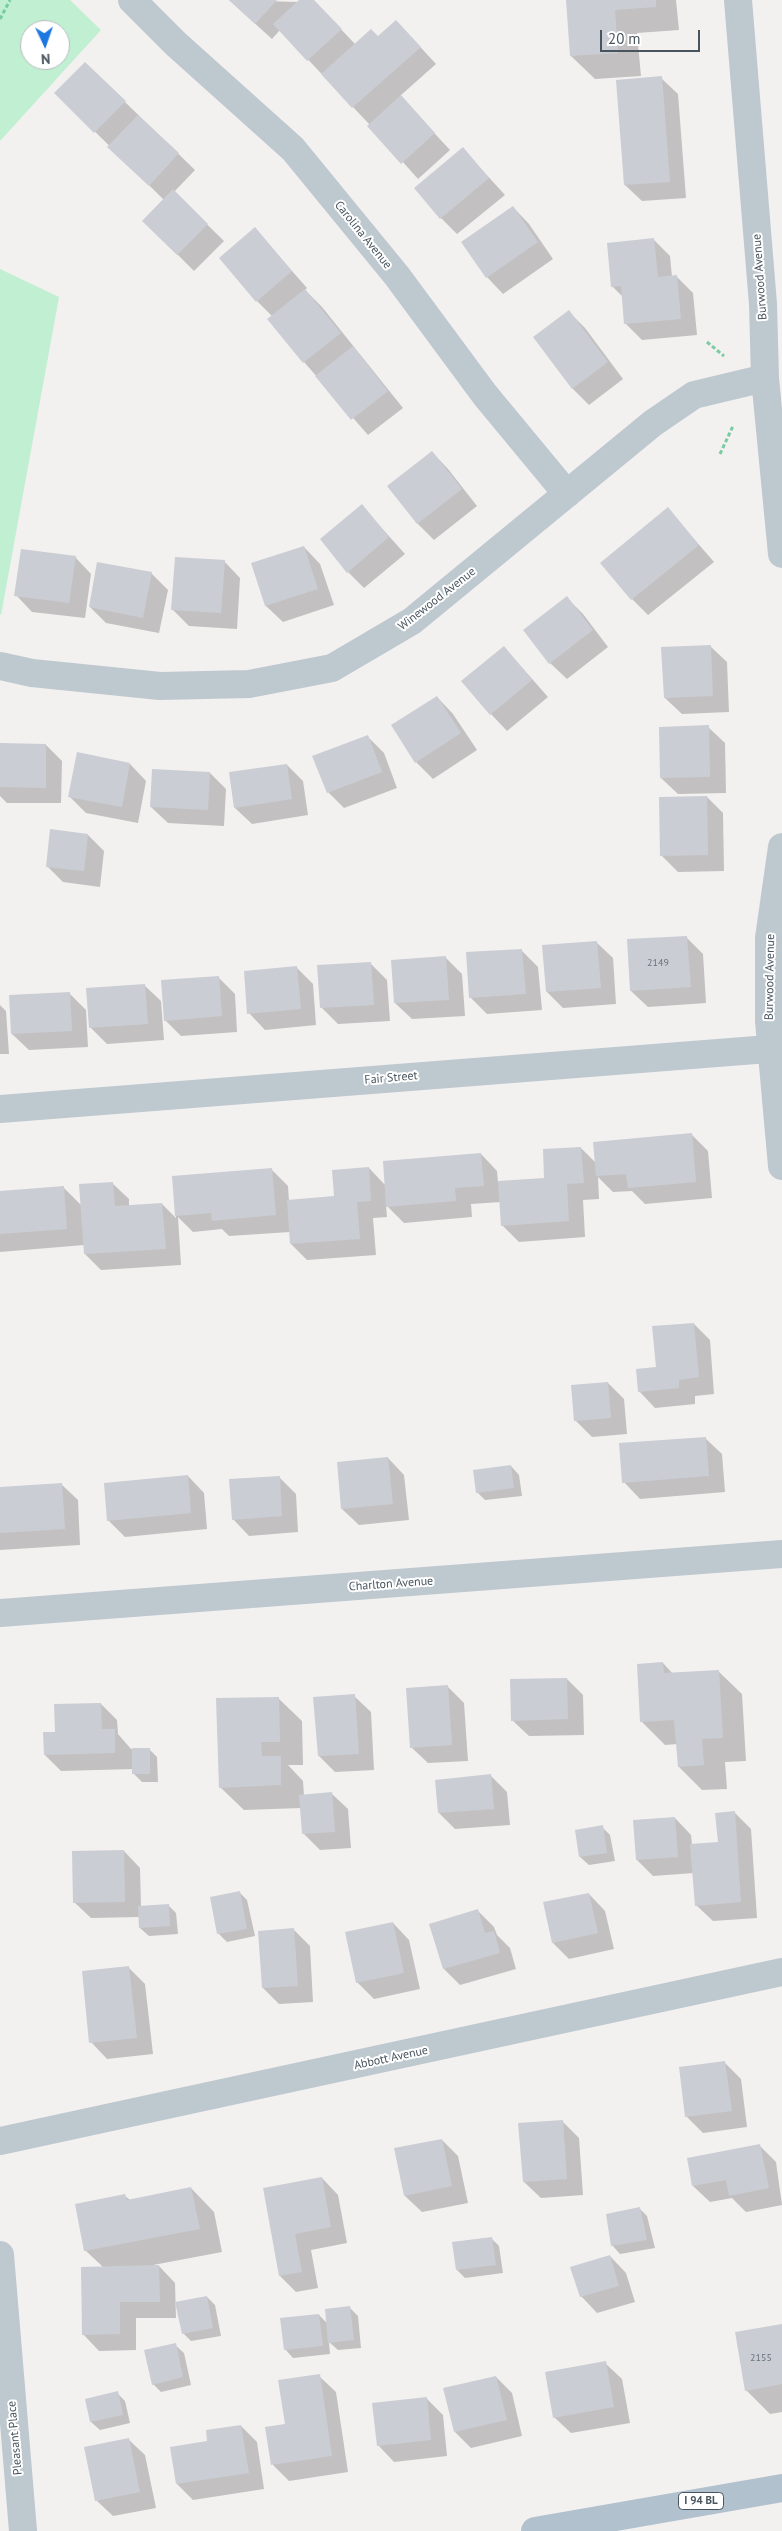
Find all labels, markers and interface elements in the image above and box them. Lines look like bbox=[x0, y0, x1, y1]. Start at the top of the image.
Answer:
north arrow bbox=[20, 20, 70, 70]
scale bar bbox=[602, 20, 702, 52]
text: 20 m bbox=[608, 29, 641, 48]
text: N bbox=[41, 50, 51, 68]
street label: Carolina Avenue bbox=[331, 198, 395, 272]
street label: Burwood Avenue bbox=[750, 233, 770, 321]
street label: Winewood Avenue bbox=[395, 564, 479, 634]
street label: Burwood Avenue bbox=[762, 934, 778, 1020]
house number: 2149 bbox=[647, 957, 669, 969]
street label: Fair Street bbox=[364, 1069, 418, 1087]
street label: Charlton Avenue bbox=[348, 1574, 434, 1594]
street label: Abbott Avenue bbox=[353, 2043, 429, 2073]
house number: 2155 bbox=[750, 2352, 772, 2364]
street label: Pleasant Place bbox=[5, 2400, 25, 2476]
road number: I 94 BL bbox=[678, 2492, 724, 2510]

